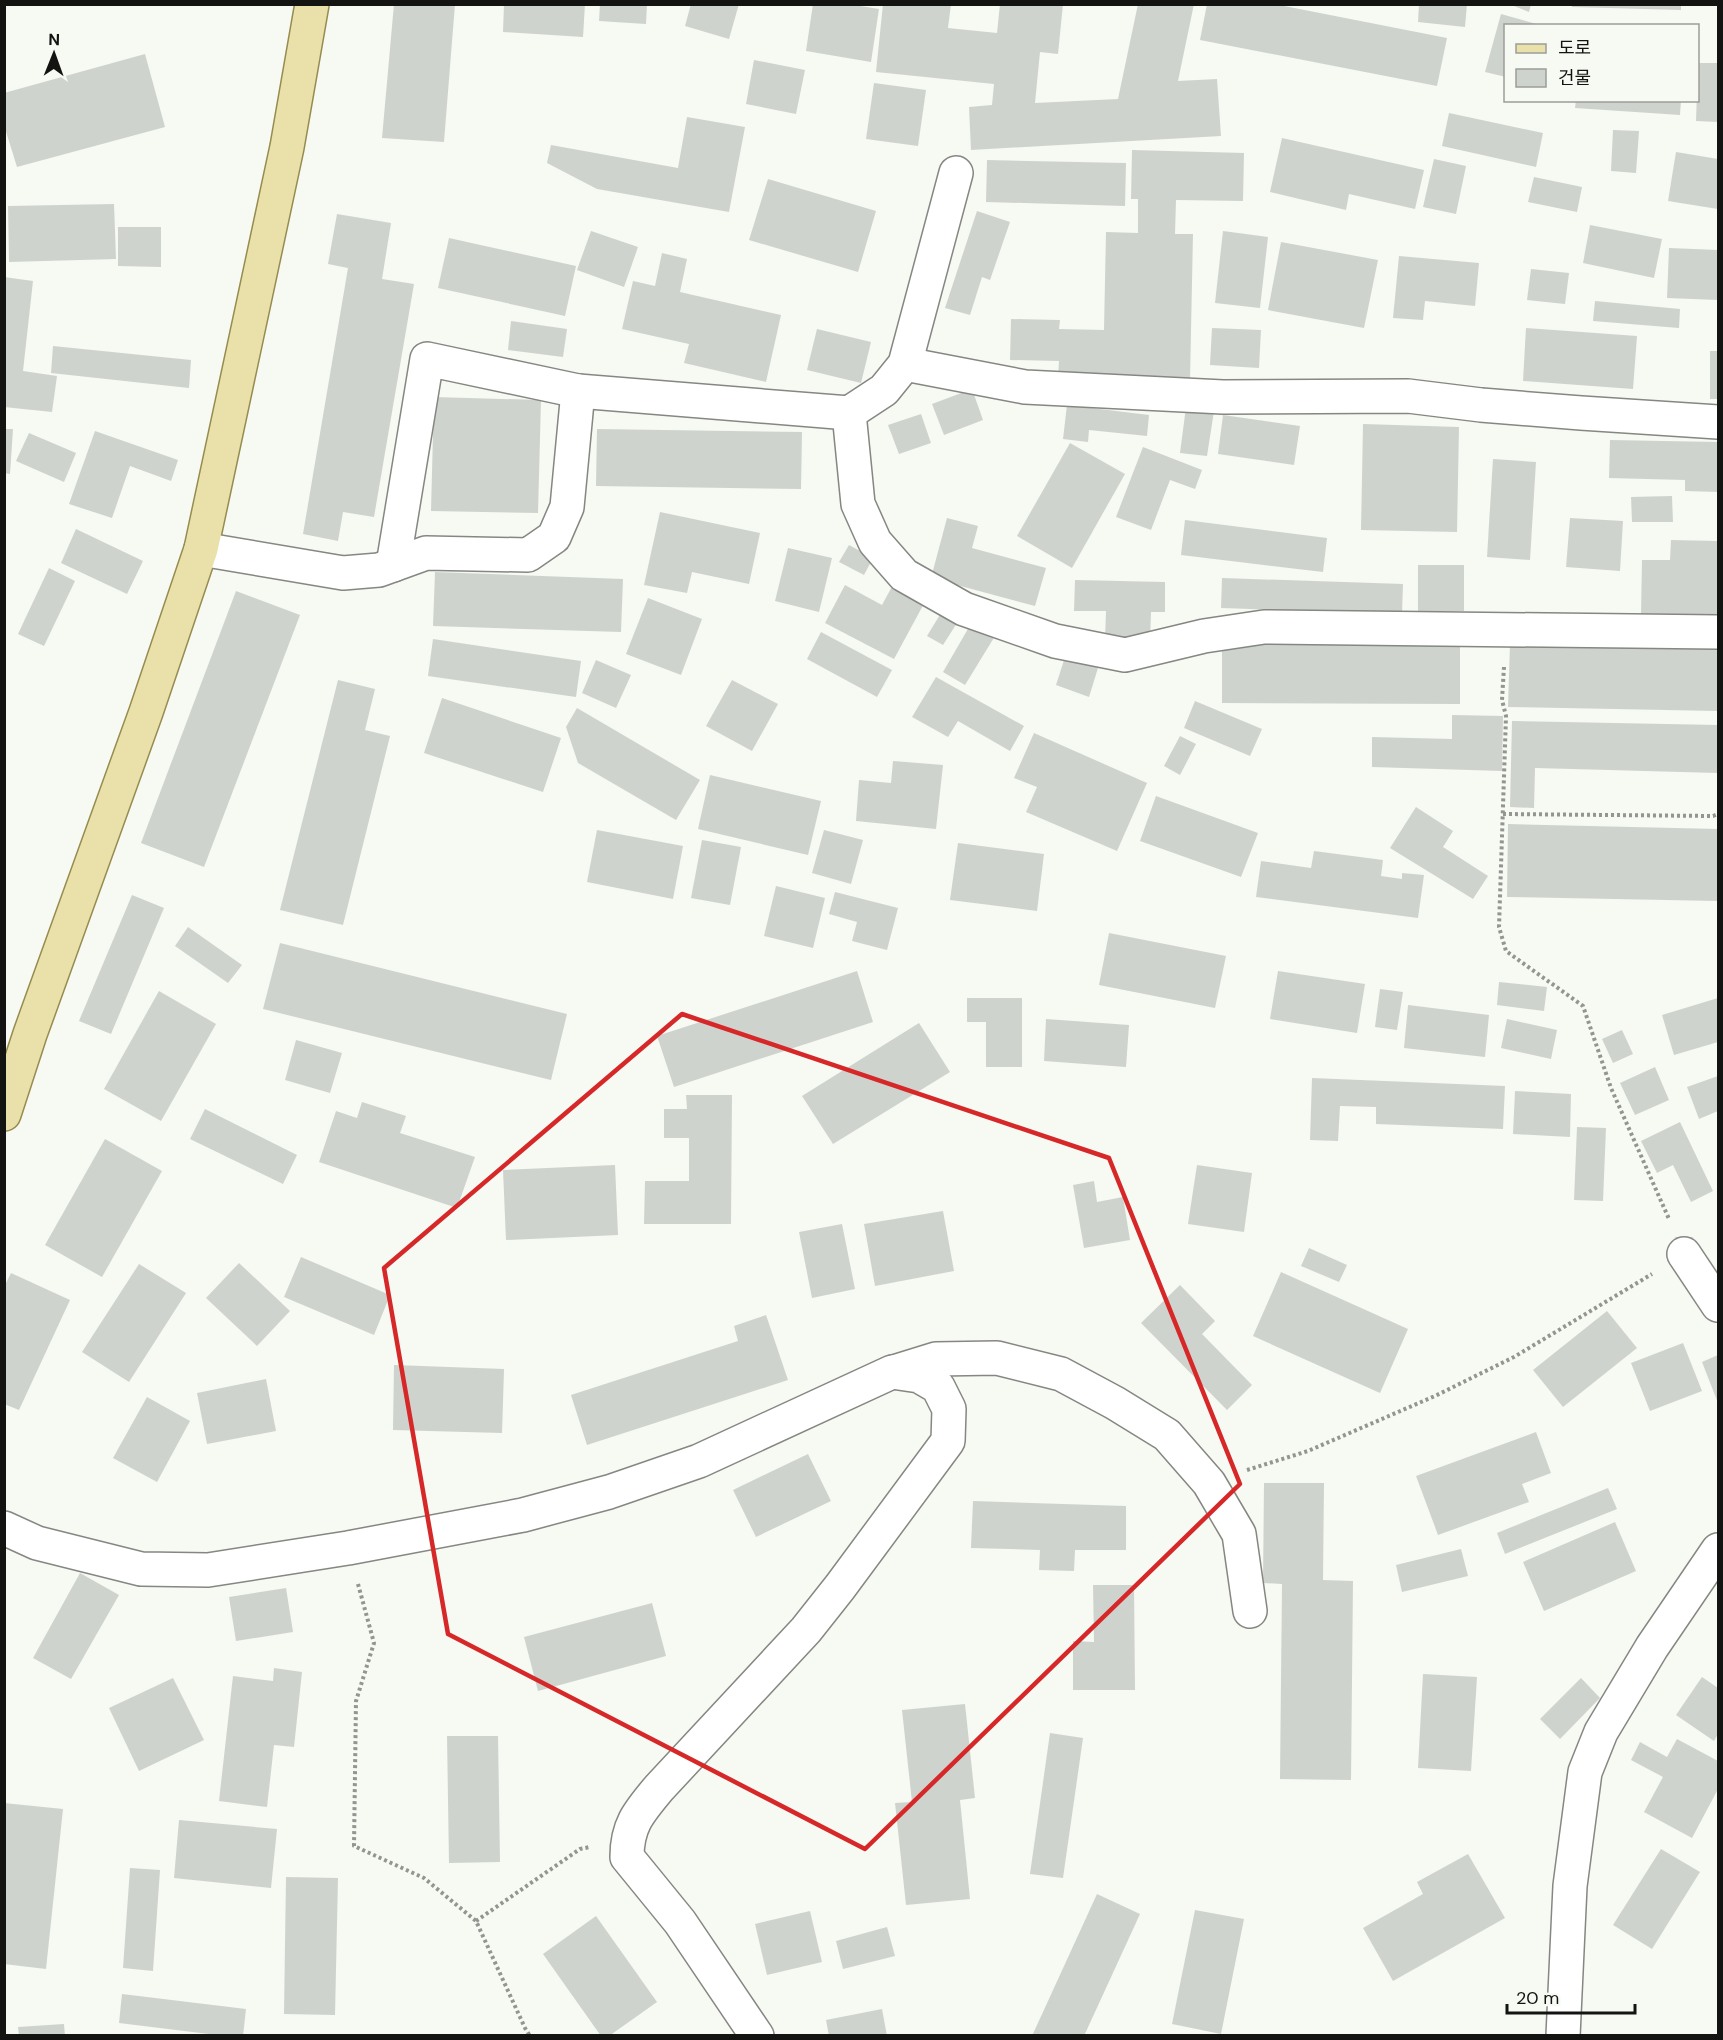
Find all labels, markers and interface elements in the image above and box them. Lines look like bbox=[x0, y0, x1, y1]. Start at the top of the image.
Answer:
north arrow bbox=[24, 24, 84, 84]
legend bbox=[1504, 24, 1699, 102]
text: N bbox=[48, 29, 60, 50]
text: 도로 bbox=[1558, 36, 1591, 60]
text: 건물 bbox=[1558, 66, 1591, 90]
scale bar bbox=[1507, 1977, 1634, 2015]
text: 20 m bbox=[1516, 1986, 1559, 2010]

